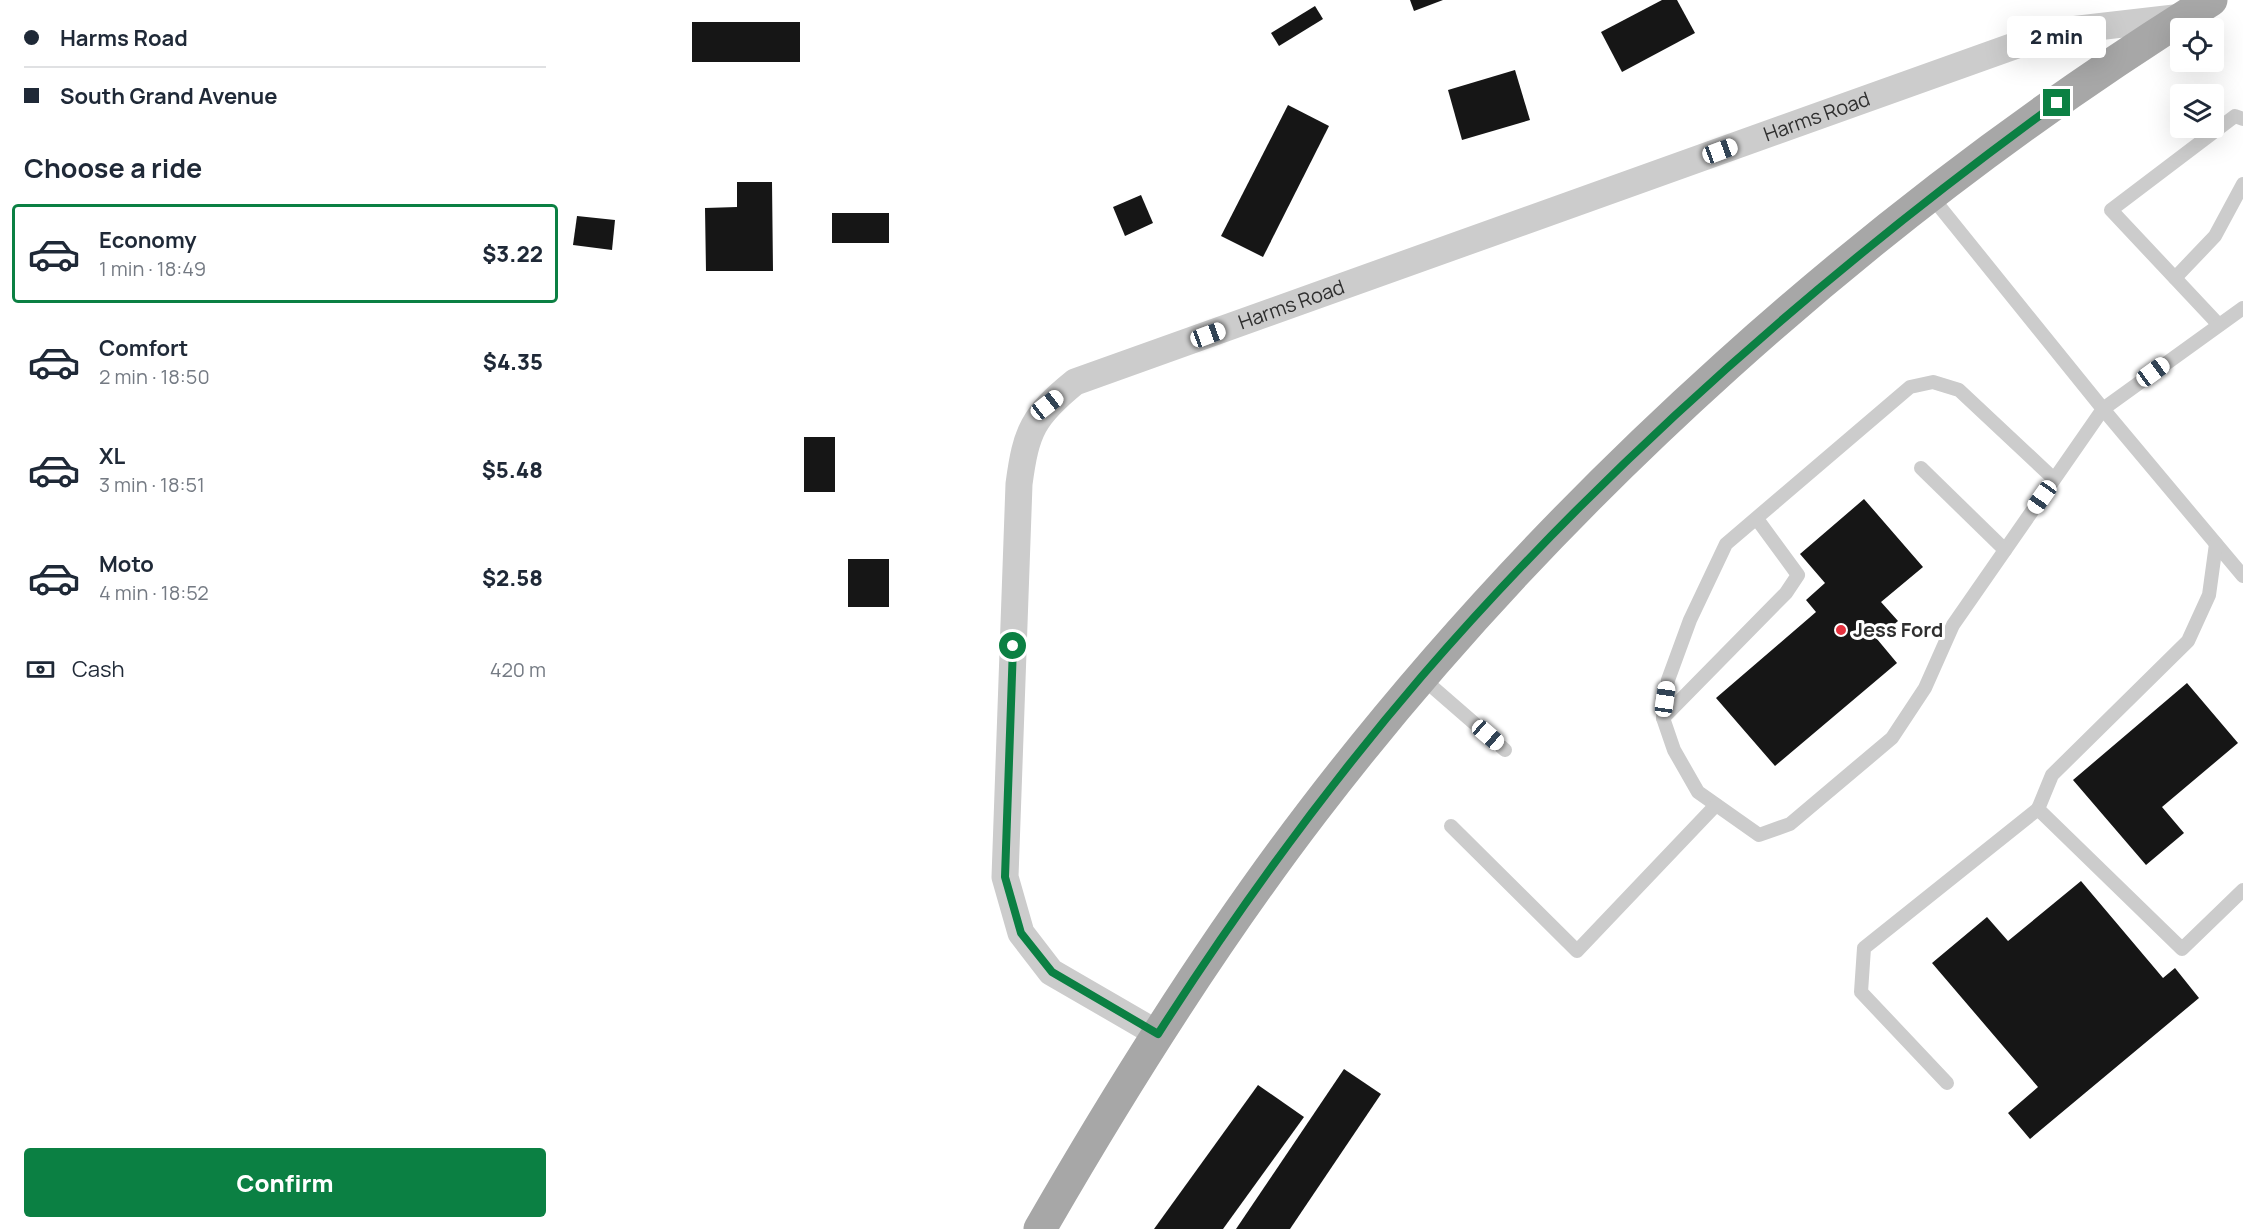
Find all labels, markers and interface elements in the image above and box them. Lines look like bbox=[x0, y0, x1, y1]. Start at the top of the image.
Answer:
callout: 2 min bbox=[2008, 16, 2107, 58]
map controls bbox=[2170, 18, 2224, 138]
button: locate bbox=[2170, 18, 2224, 72]
text: Harms Road bbox=[60, 23, 188, 53]
text: 2 min bbox=[2030, 23, 2083, 50]
text: South Grand Avenue bbox=[60, 81, 278, 111]
button: layers bbox=[2170, 84, 2224, 138]
street label: Harms Road bbox=[1760, 85, 1873, 147]
route end bbox=[2043, 89, 2070, 116]
car bbox=[1700, 136, 1740, 166]
text: Choose a ride bbox=[24, 149, 202, 186]
text: Economy bbox=[99, 225, 197, 255]
icon: car bbox=[27, 227, 81, 281]
text: $3.22 bbox=[482, 239, 543, 269]
text: 1 min · 18:49 bbox=[99, 255, 206, 282]
street label: Harms Road bbox=[1234, 273, 1348, 335]
car bbox=[1188, 320, 1228, 350]
text: Comfort bbox=[99, 333, 188, 363]
icon: car bbox=[27, 335, 81, 389]
text: $4.35 bbox=[483, 347, 543, 377]
car bbox=[2133, 354, 2173, 390]
text: 2 min · 18:50 bbox=[99, 363, 210, 390]
car bbox=[1027, 387, 1067, 423]
text: XL bbox=[99, 441, 125, 471]
icon: car bbox=[27, 443, 81, 497]
text: $5.48 bbox=[482, 455, 543, 485]
text: 3 min · 18:51 bbox=[99, 471, 205, 498]
car bbox=[2024, 477, 2060, 517]
text: Moto bbox=[99, 549, 154, 579]
icon: car bbox=[27, 551, 81, 605]
text: $2.58 bbox=[482, 563, 543, 593]
text: 4 min · 18:52 bbox=[99, 579, 209, 606]
place label: Jess Ford bbox=[1853, 616, 1943, 643]
marker: Jess Ford bbox=[1834, 623, 1848, 637]
route start bbox=[999, 632, 1026, 659]
icon: cash bbox=[24, 653, 57, 686]
text: Cash bbox=[72, 654, 125, 684]
text: 420 m bbox=[490, 656, 546, 683]
car bbox=[1654, 680, 1676, 718]
car bbox=[1469, 716, 1507, 754]
button: Confirm bbox=[24, 1148, 546, 1217]

